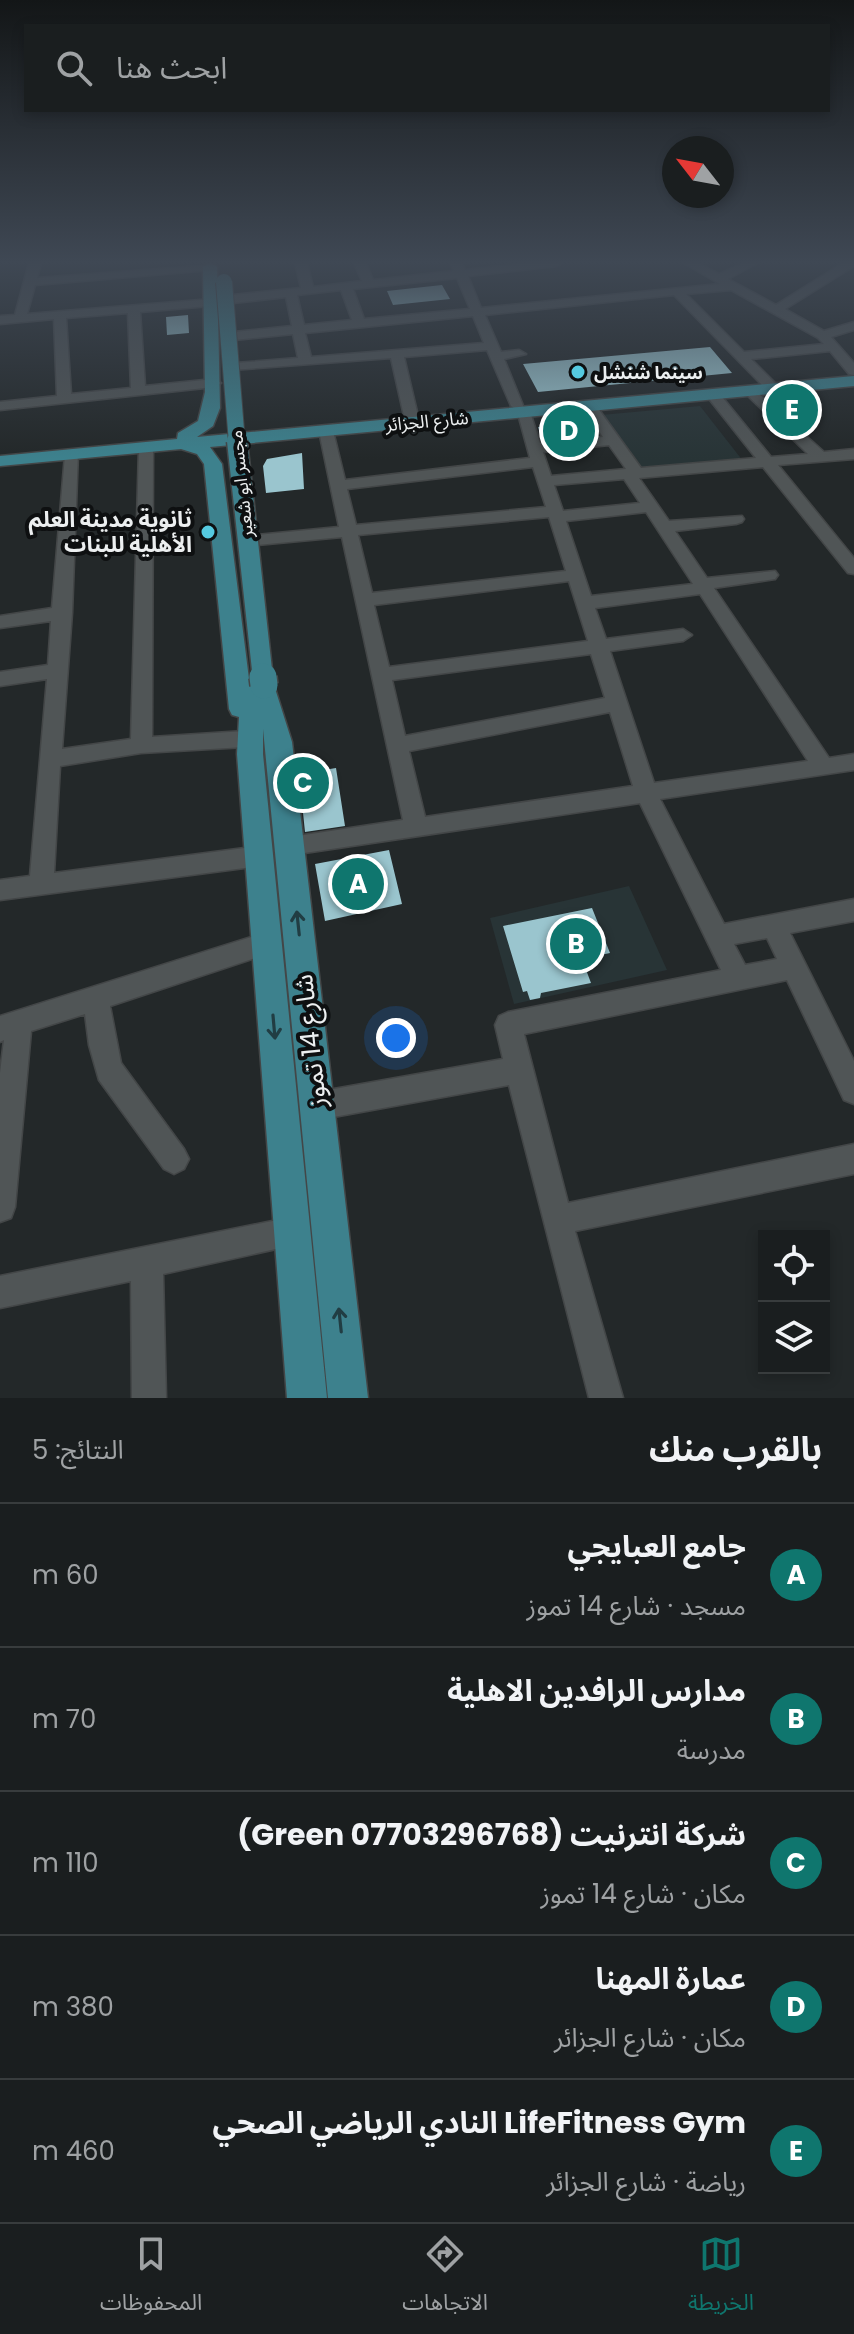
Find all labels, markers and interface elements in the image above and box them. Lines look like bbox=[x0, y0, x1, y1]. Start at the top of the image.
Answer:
search box bbox=[24, 24, 830, 112]
icon: search bbox=[52, 46, 96, 90]
text: ابحث هنا bbox=[116, 46, 227, 89]
north arrow bbox=[662, 136, 734, 208]
place label: سينما شنشل bbox=[594, 360, 703, 385]
marker: سينما شنشل bbox=[569, 363, 587, 381]
pin: E bbox=[766, 380, 818, 440]
pin: D bbox=[543, 401, 595, 461]
street label: شارع الجزائر bbox=[383, 405, 470, 439]
street label: مجسر ابو شعير bbox=[223, 429, 259, 540]
place label: ثانوية مدينة العلم الأهلية للبنات bbox=[28, 504, 192, 560]
marker: ثانوية مدينة العلم الأهلية للبنات bbox=[199, 523, 217, 541]
pin: C bbox=[277, 753, 329, 813]
pin: A bbox=[332, 854, 384, 914]
one-way arrow bbox=[291, 910, 306, 937]
pin: B bbox=[550, 914, 602, 974]
street label: شارع 14 تموز bbox=[285, 972, 336, 1110]
one-way arrow bbox=[267, 1013, 282, 1040]
your location bbox=[376, 1018, 416, 1058]
map controls bbox=[758, 1230, 830, 1374]
button: locate bbox=[758, 1230, 830, 1302]
button: layers bbox=[758, 1302, 830, 1374]
one-way arrow bbox=[332, 1308, 347, 1334]
text: بالقرب منك bbox=[649, 1425, 822, 1473]
text: النتائج: 5 bbox=[32, 1432, 124, 1468]
text: جامع العبايجي bbox=[568, 1525, 746, 1568]
text: 60 m bbox=[32, 1557, 99, 1593]
text: A bbox=[786, 1557, 806, 1593]
text: مسجد · شارع 14 تموز bbox=[527, 1588, 746, 1624]
text: مدارس الرافدين اﻻهلية bbox=[447, 1669, 746, 1712]
text: 70 m bbox=[32, 1701, 96, 1737]
text: B bbox=[787, 1701, 805, 1737]
text: مدرسة bbox=[677, 1732, 746, 1768]
text: شركة انترنيت (Green 07703296768) bbox=[237, 1813, 746, 1856]
text: 110 m bbox=[32, 1845, 99, 1881]
text: C bbox=[786, 1845, 806, 1881]
text: مكان · شارع 14 تموز bbox=[541, 1876, 746, 1912]
text: عمارة المهنا bbox=[595, 1957, 746, 2000]
text: 380 m bbox=[32, 1989, 114, 2025]
text: D bbox=[787, 1989, 805, 2025]
text: مكان · شارع الجزائر bbox=[554, 2020, 746, 2056]
text: LifeFitness Gym النادي الرياضي الصحي bbox=[213, 2101, 746, 2144]
text: 460 m bbox=[32, 2133, 115, 2169]
text: E bbox=[789, 2133, 803, 2169]
text: رياضة · شارع الجزائر bbox=[546, 2164, 746, 2200]
tab: المحفوظات bbox=[100, 2232, 202, 2326]
tab: الاتجاهات bbox=[402, 2232, 488, 2326]
tab: الخريطة bbox=[688, 2232, 754, 2326]

